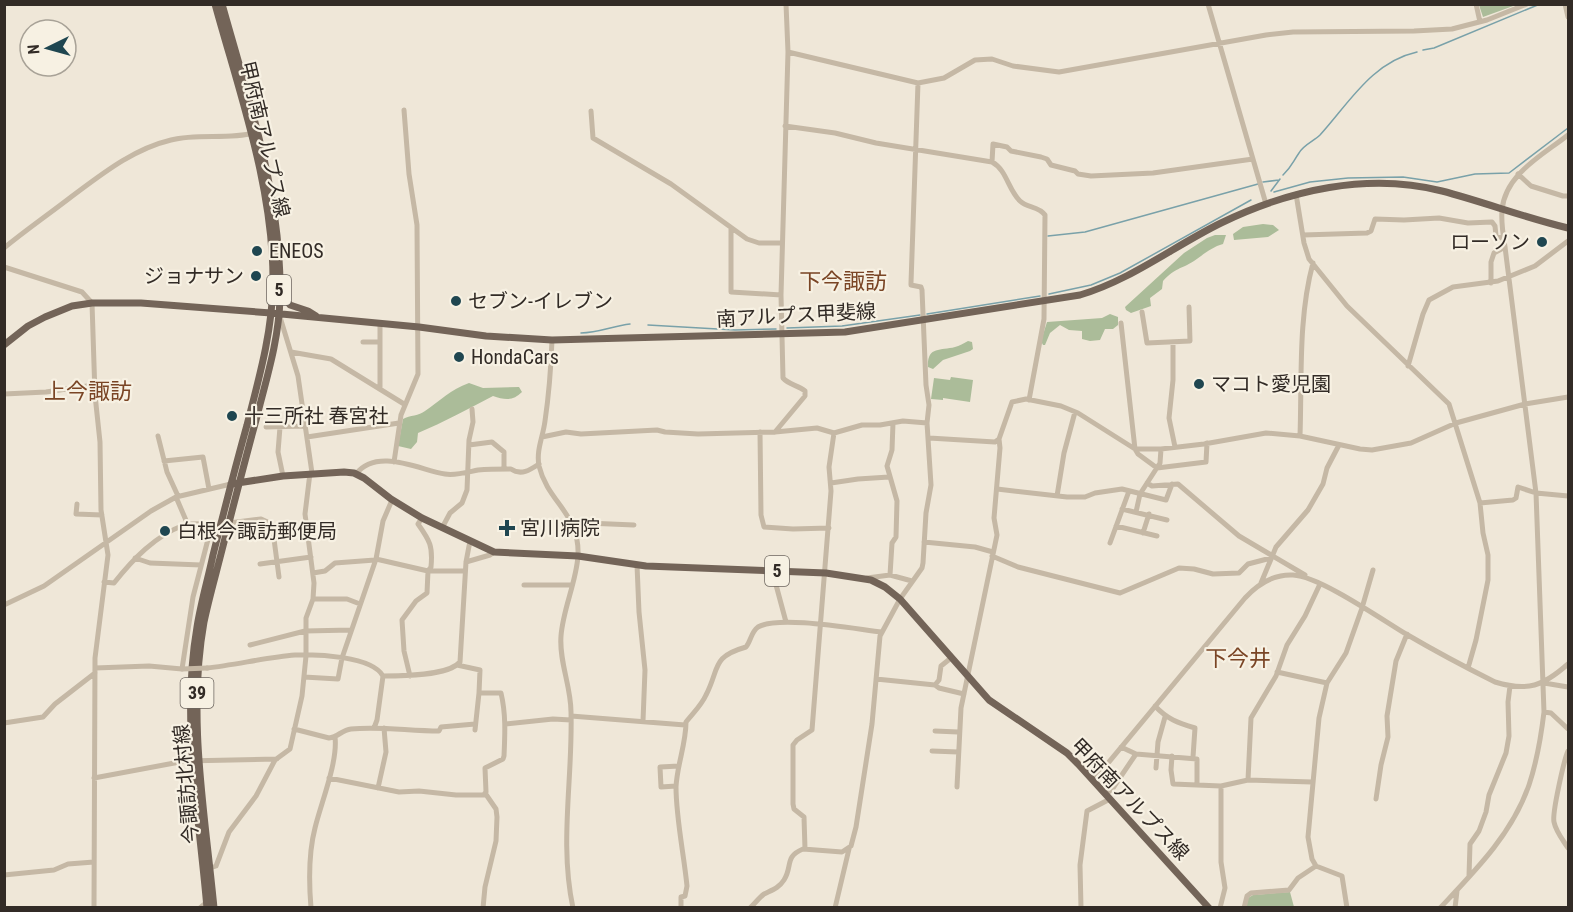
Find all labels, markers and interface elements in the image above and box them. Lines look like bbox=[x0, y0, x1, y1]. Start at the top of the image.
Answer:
north arrow bbox=[18, 18, 78, 78]
text: N bbox=[24, 44, 43, 55]
street label: 甲府南アルプス線 bbox=[235, 58, 295, 220]
place label: ローソン bbox=[1450, 230, 1530, 254]
marker: ローソン bbox=[1535, 235, 1549, 249]
place label: ENEOS bbox=[269, 239, 324, 263]
marker: ENEOS bbox=[250, 244, 264, 258]
place label: ジョナサン bbox=[144, 264, 244, 288]
marker: ジョナサン bbox=[249, 269, 263, 283]
district label: 下今諏訪 bbox=[799, 269, 887, 294]
road number: 5 bbox=[267, 275, 291, 305]
place label: セブン-イレブン bbox=[468, 289, 613, 313]
marker: セブン-イレブン bbox=[449, 294, 463, 308]
street label: 南アルプス甲斐線 bbox=[716, 299, 876, 331]
place label: HondaCars bbox=[471, 345, 559, 369]
marker: HondaCars bbox=[452, 350, 466, 364]
place label: マコト愛児園 bbox=[1211, 372, 1331, 396]
marker: マコト愛児園 bbox=[1192, 377, 1206, 391]
district label: 上今諏訪 bbox=[44, 379, 132, 404]
place label: 十三所社 春宮社 bbox=[244, 404, 389, 428]
marker: 十三所社 春宮社 bbox=[225, 409, 239, 423]
place label: 宮川病院 bbox=[520, 516, 600, 540]
place label: 白根今諏訪郵便局 bbox=[177, 519, 337, 543]
marker: 宮川病院 bbox=[498, 519, 516, 537]
marker: 白根今諏訪郵便局 bbox=[158, 524, 172, 538]
road number: 5 bbox=[765, 556, 789, 586]
district label: 下今井 bbox=[1205, 646, 1271, 671]
road number: 39 bbox=[180, 678, 214, 708]
street label: 今諏訪北村線 bbox=[169, 723, 203, 845]
street label: 甲府南アルプス線 bbox=[1066, 733, 1194, 865]

